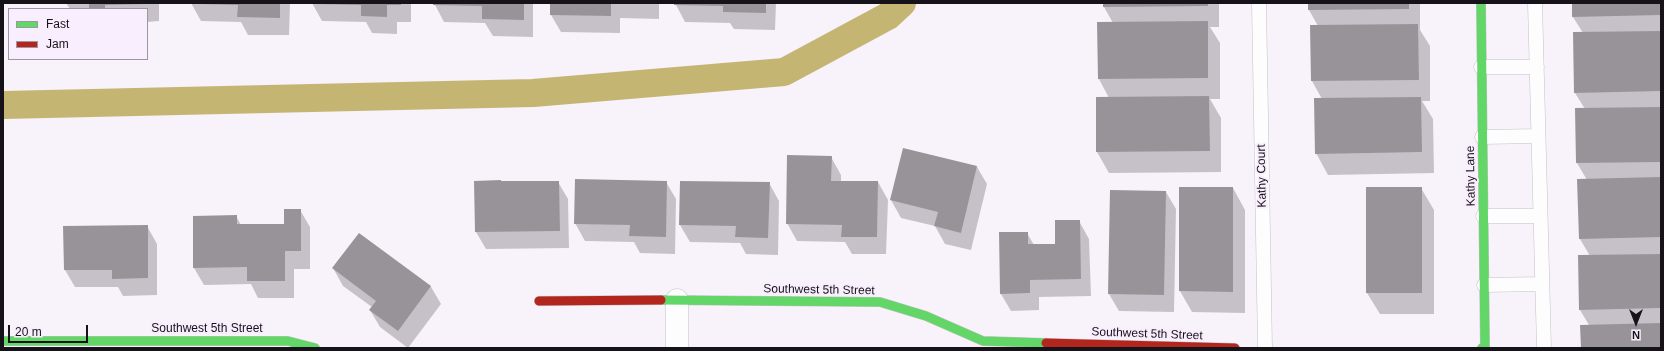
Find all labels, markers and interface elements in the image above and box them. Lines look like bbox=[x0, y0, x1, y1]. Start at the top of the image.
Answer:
legend bbox=[8, 8, 148, 60]
text: Fast bbox=[46, 17, 69, 31]
text: Jam bbox=[46, 37, 69, 51]
street label: Kathy Court bbox=[1254, 144, 1270, 208]
street label: Kathy Lane bbox=[1463, 146, 1479, 206]
street label: Southwest 5th Street bbox=[763, 282, 875, 298]
north arrow bbox=[1616, 303, 1656, 343]
scale bar bbox=[10, 317, 90, 343]
street label: Southwest 5th Street bbox=[151, 322, 263, 336]
text: 20 m bbox=[15, 325, 42, 339]
street label: Southwest 5th Street bbox=[1091, 325, 1203, 343]
text: N bbox=[1632, 329, 1640, 341]

